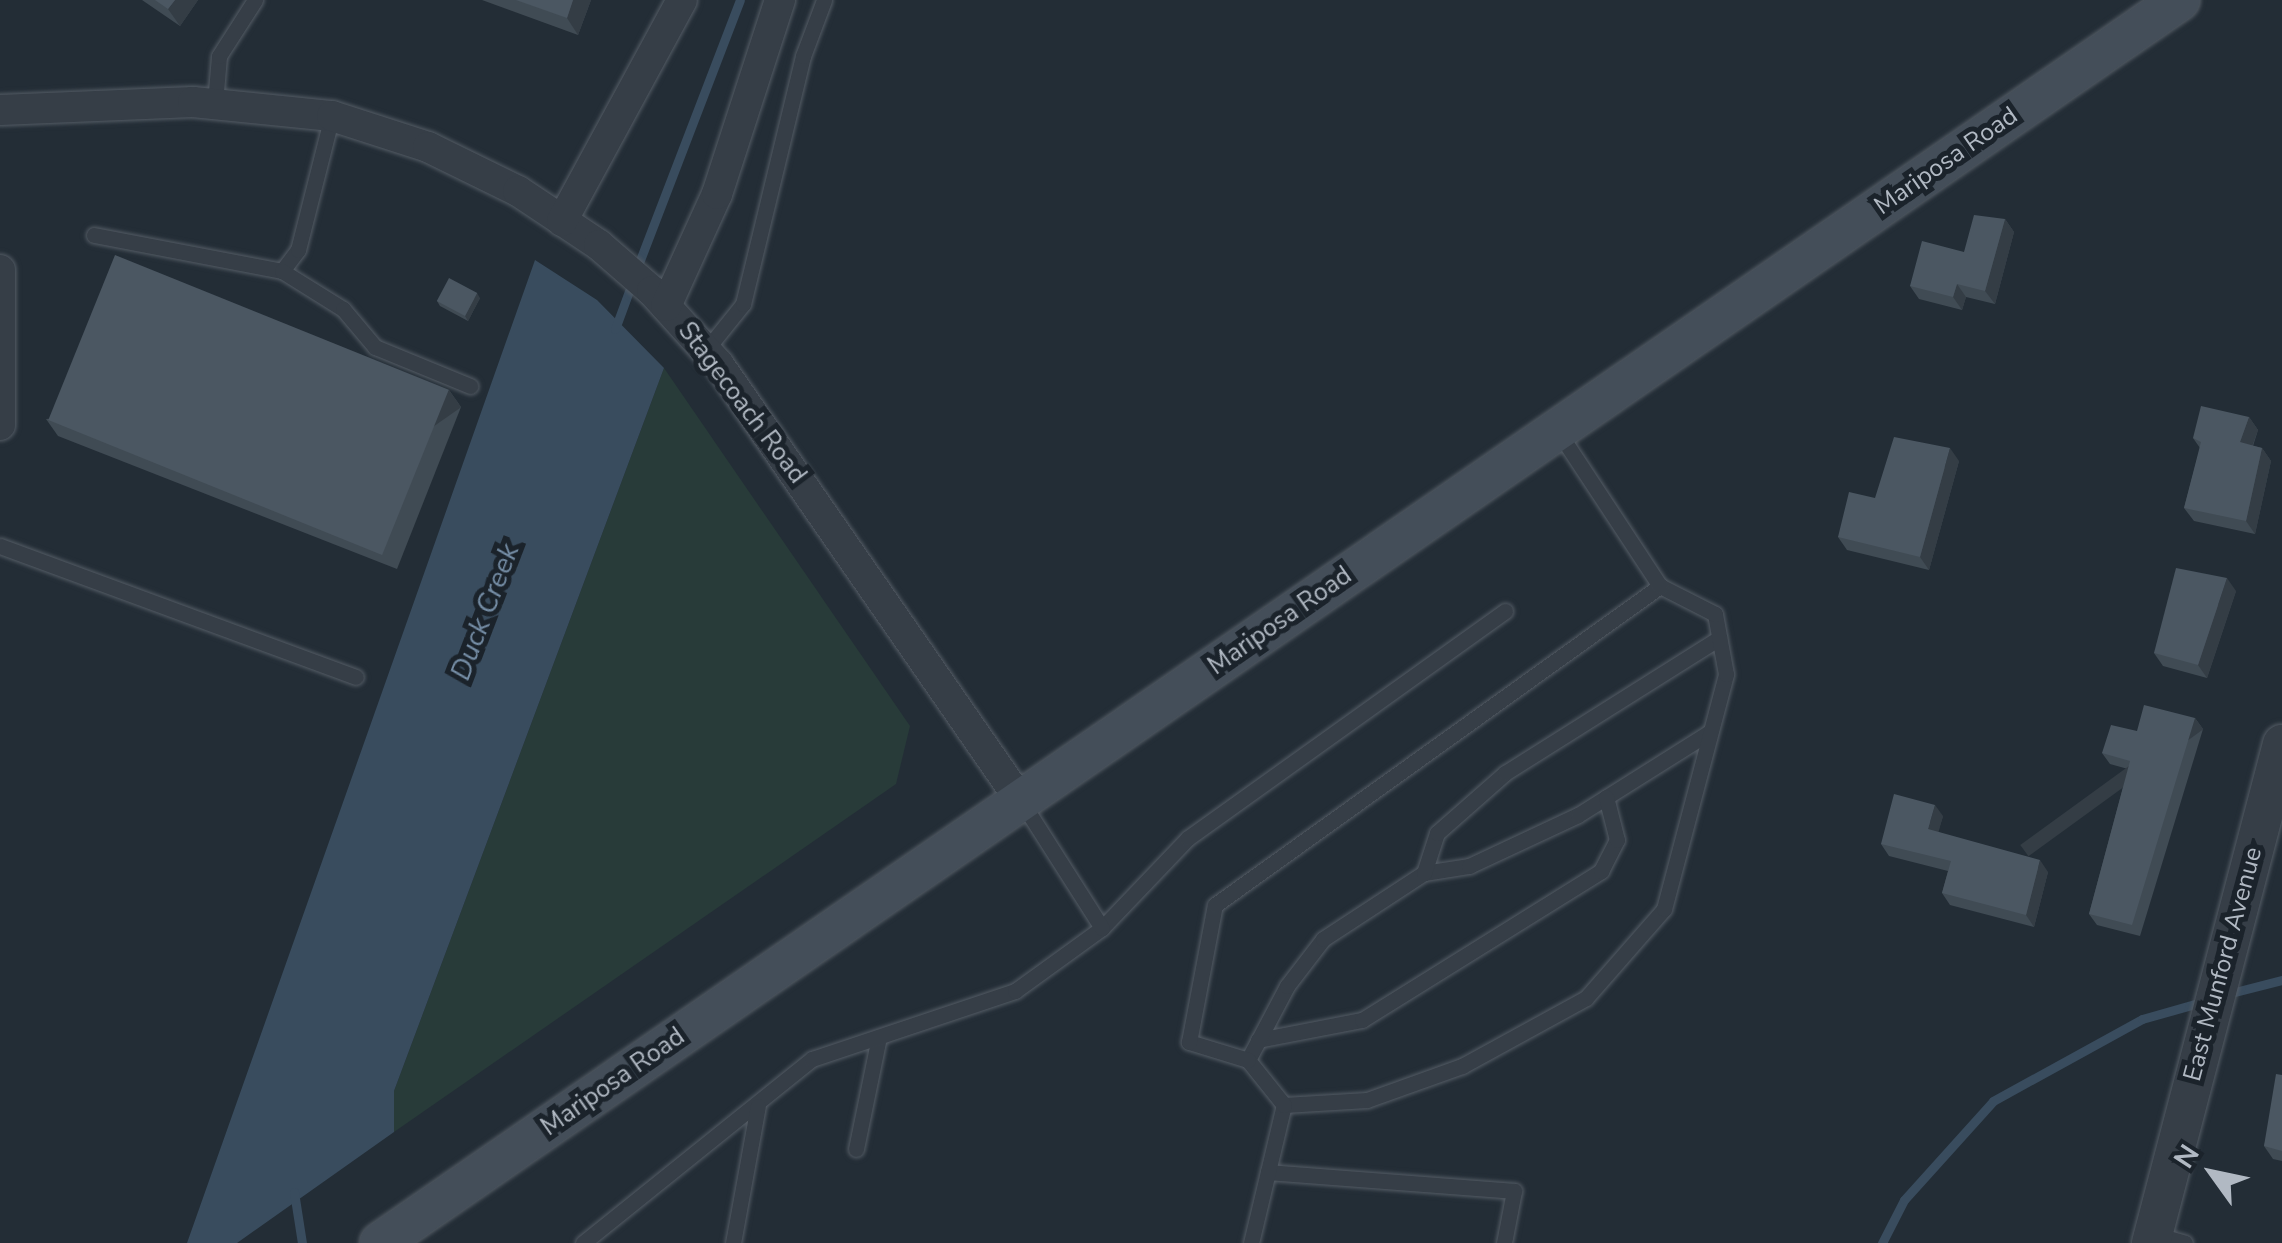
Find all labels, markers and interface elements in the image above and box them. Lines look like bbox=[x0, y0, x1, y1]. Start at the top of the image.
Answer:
street label: Mariposa Road bbox=[1869, 101, 2023, 221]
street label: Stagecoach Road bbox=[672, 316, 812, 490]
water label: Duck Creek bbox=[444, 539, 526, 685]
street label: Mariposa Road bbox=[1203, 561, 1357, 681]
street label: East Munford Avenue bbox=[2177, 844, 2269, 1084]
street label: Mariposa Road bbox=[536, 1022, 690, 1142]
north arrow bbox=[2162, 1123, 2262, 1223]
text: N bbox=[2165, 1138, 2208, 1176]

